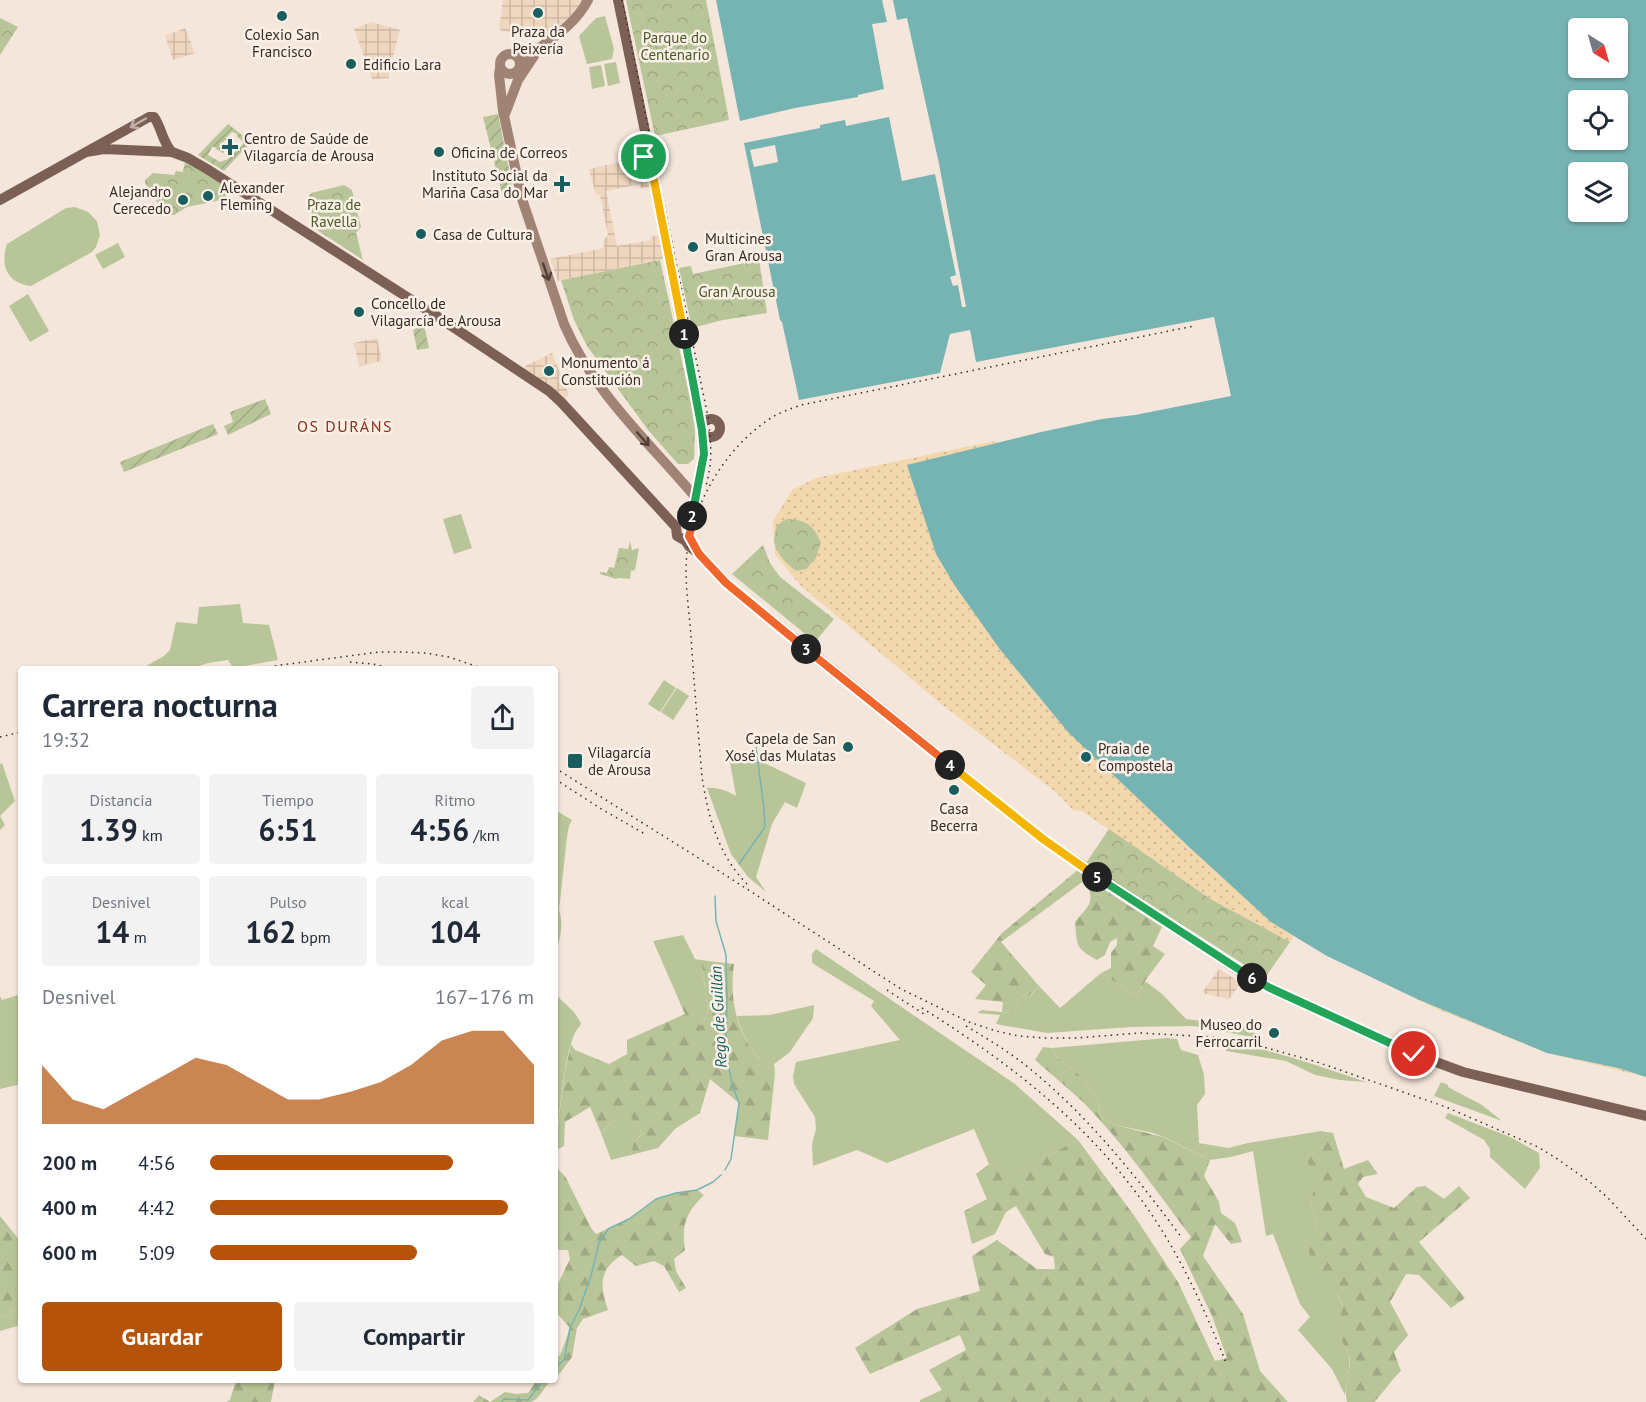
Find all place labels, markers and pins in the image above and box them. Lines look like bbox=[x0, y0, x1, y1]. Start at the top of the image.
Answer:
marker: Praza da Peixería bbox=[531, 6, 545, 20]
marker: Colexio San Francisco bbox=[275, 9, 289, 23]
place label: Praza da Peixería bbox=[511, 22, 565, 58]
place label: Colexio San Francisco bbox=[244, 25, 320, 61]
place label: Edificio Lara bbox=[363, 55, 442, 74]
marker: Edificio Lara bbox=[344, 57, 358, 71]
place label: Centro de Saúde de Vilagarcía de Arousa bbox=[243, 129, 374, 165]
pin bbox=[618, 131, 669, 182]
marker: Centro de Saúde de Vilagarcía de Arousa bbox=[221, 138, 239, 156]
place label: Oficina de Correos bbox=[451, 143, 568, 162]
marker: Oficina de Correos bbox=[432, 145, 446, 159]
place label: Instituto Social da Mariña Casa do Mar bbox=[422, 166, 548, 202]
marker: Instituto Social da Mariña Casa do Mar bbox=[553, 175, 571, 193]
place label: Alexander Fleming bbox=[220, 178, 285, 214]
place label: Alejandro Cerecedo bbox=[109, 182, 171, 218]
marker: Alexander Fleming bbox=[201, 189, 215, 203]
marker: Alejandro Cerecedo bbox=[176, 193, 190, 207]
place label: Casa de Cultura bbox=[433, 225, 533, 244]
marker: Casa de Cultura bbox=[414, 227, 428, 241]
place label: Multicines Gran Arousa bbox=[705, 229, 782, 265]
marker: Multicines Gran Arousa bbox=[686, 240, 700, 254]
place label: Concello de Vilagarcía de Arousa bbox=[370, 294, 501, 330]
marker: Concello de Vilagarcía de Arousa bbox=[352, 305, 366, 319]
pin: 1 bbox=[669, 319, 699, 349]
place label: Monumento á Constitución bbox=[561, 353, 650, 389]
marker: Monumento á Constitución bbox=[542, 364, 556, 378]
pin: 2 bbox=[677, 501, 707, 531]
pin: 3 bbox=[791, 634, 821, 664]
place label: Capela de San Xosé das Mulatas bbox=[725, 729, 836, 765]
place label: Praia de Compostela bbox=[1098, 739, 1173, 775]
marker: Capela de San Xosé das Mulatas bbox=[841, 740, 855, 754]
place label: Vilagarcía de Arousa bbox=[587, 743, 651, 779]
pin: 4 bbox=[935, 750, 965, 780]
marker: Praia de Compostela bbox=[1079, 750, 1093, 764]
marker: Vilagarcía de Arousa bbox=[566, 752, 584, 770]
marker: Casa Becerra bbox=[947, 783, 961, 797]
place label: Casa Becerra bbox=[930, 799, 978, 835]
pin: 5 bbox=[1082, 862, 1112, 892]
pin: 6 bbox=[1237, 963, 1267, 993]
place label: Museo do Ferrocarril bbox=[1196, 1015, 1263, 1051]
marker: Museo do Ferrocarril bbox=[1267, 1026, 1281, 1040]
pin bbox=[1388, 1028, 1439, 1079]

